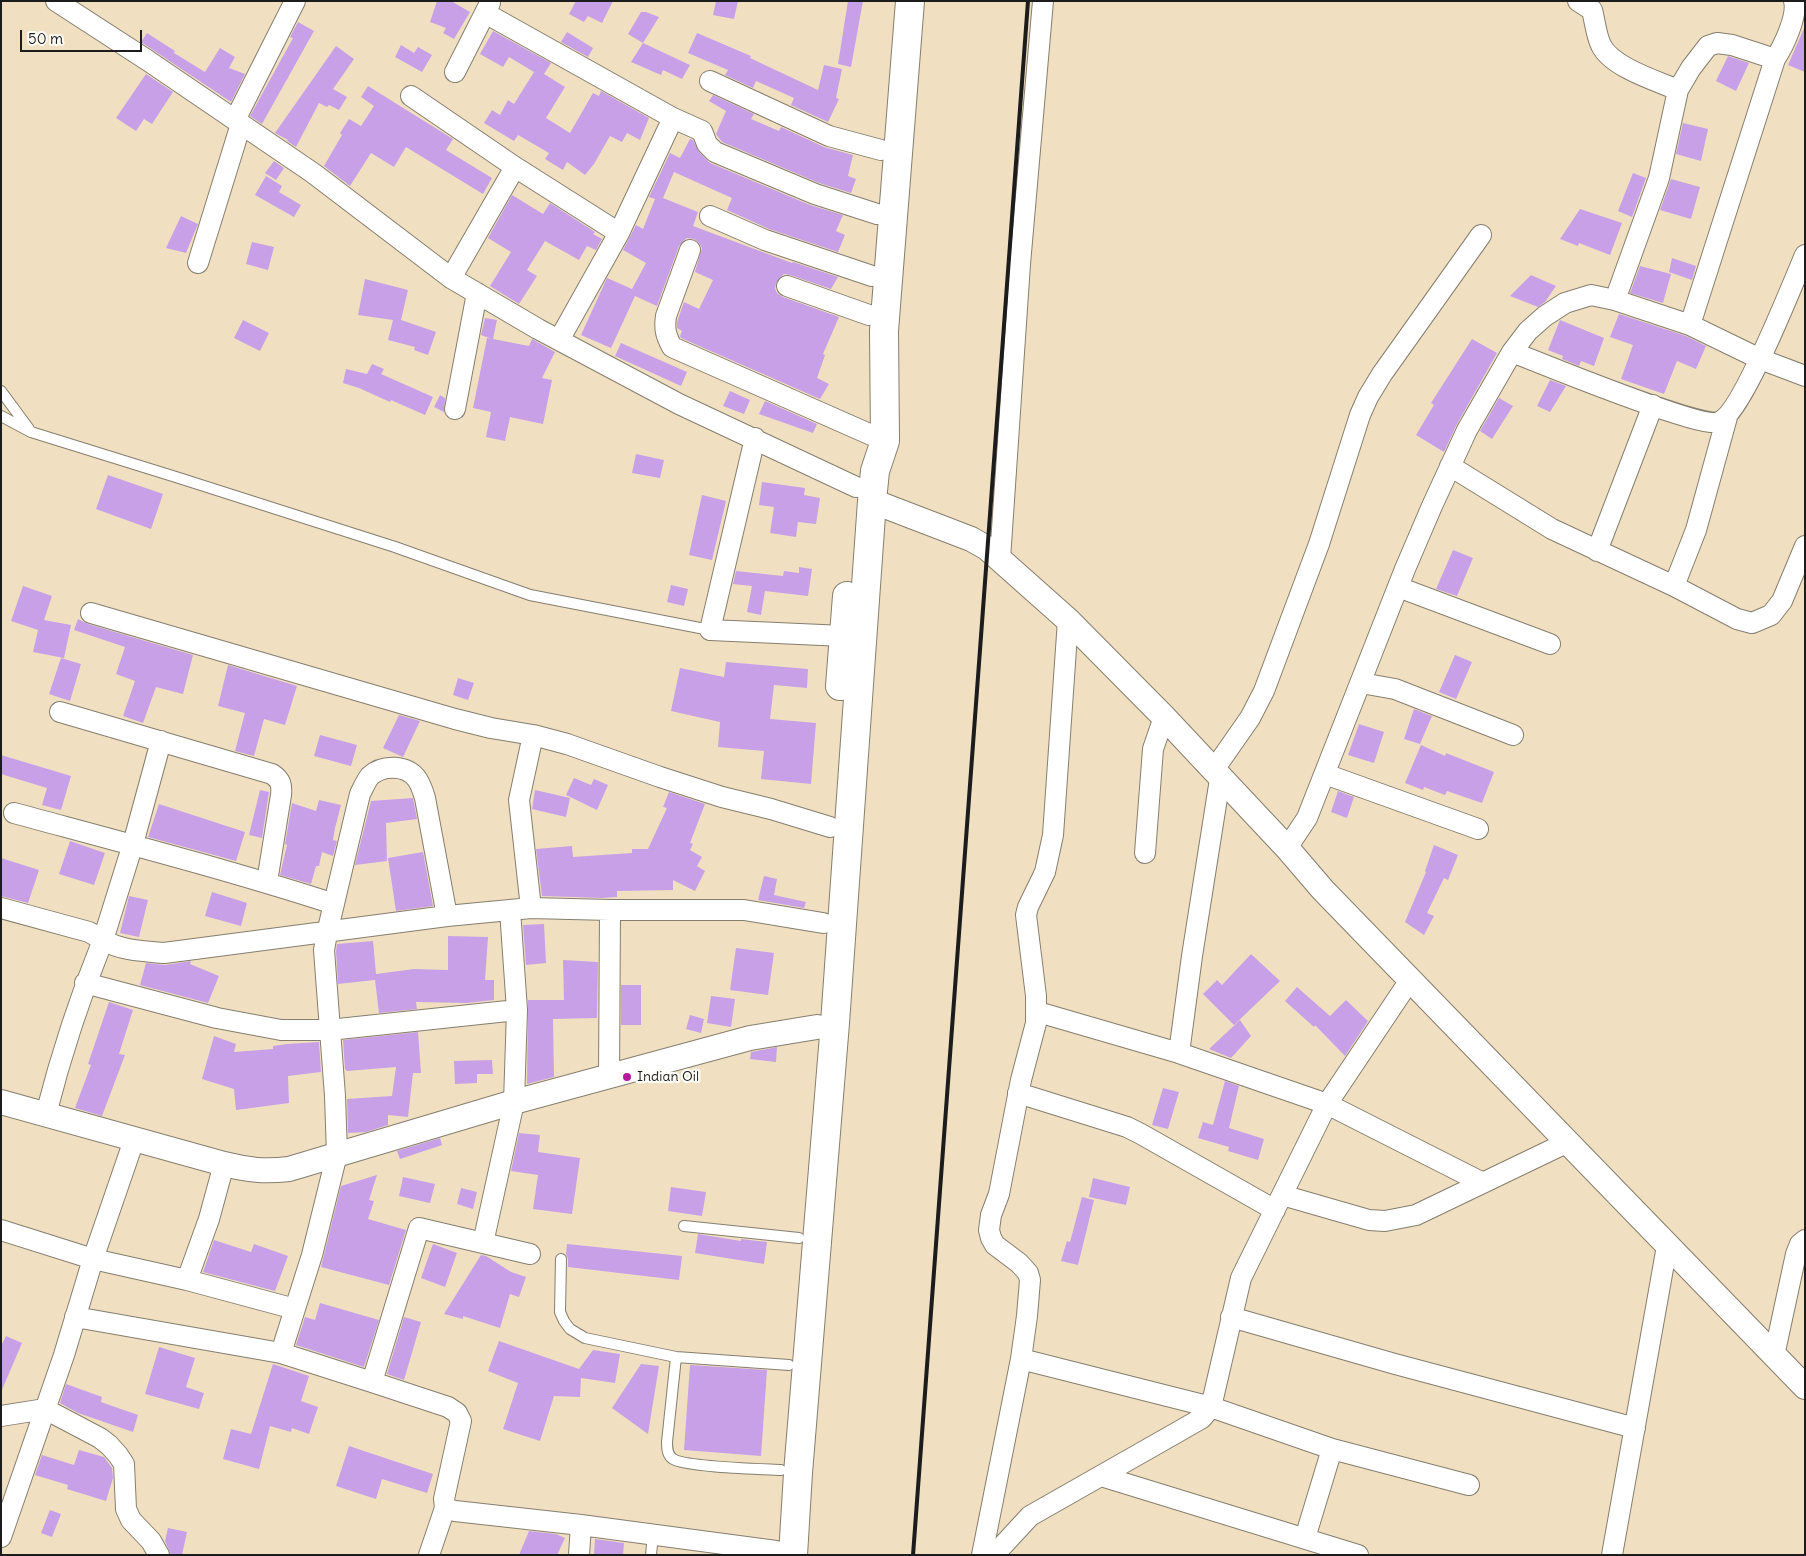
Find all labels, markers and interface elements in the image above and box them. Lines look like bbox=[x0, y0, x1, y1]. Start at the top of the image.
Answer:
scale bar bbox=[22, 20, 145, 52]
text: 50 m bbox=[28, 29, 63, 48]
place label: Indian Oil bbox=[637, 1069, 699, 1085]
marker: Indian Oil bbox=[621, 1071, 633, 1083]

